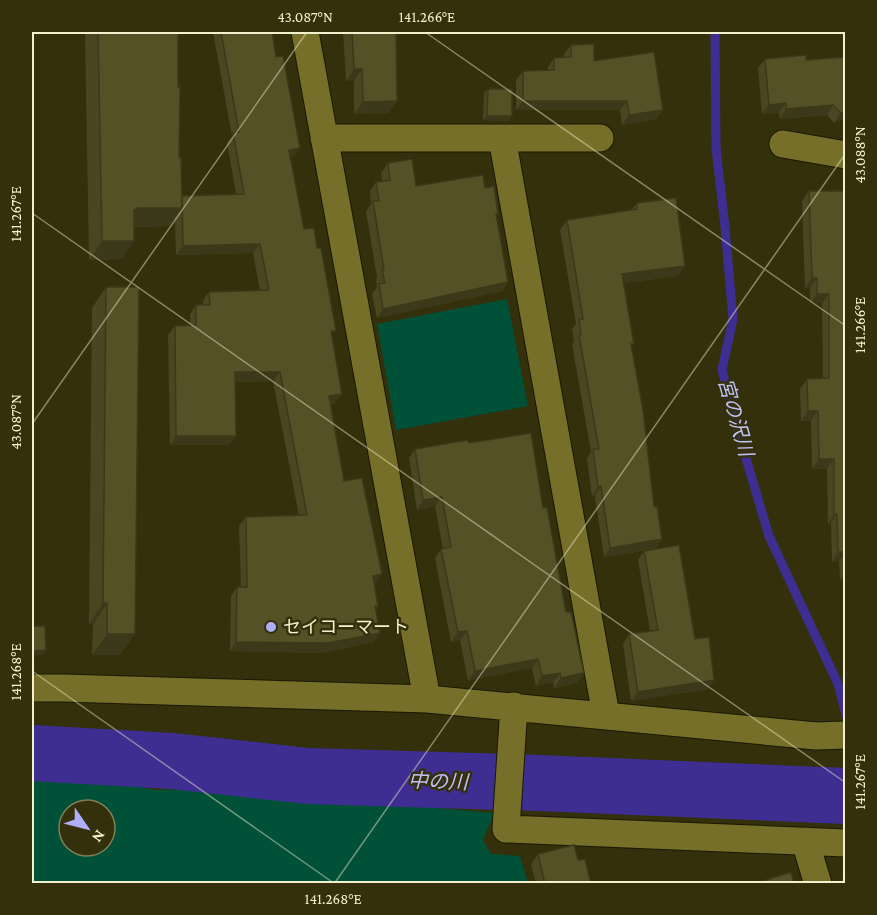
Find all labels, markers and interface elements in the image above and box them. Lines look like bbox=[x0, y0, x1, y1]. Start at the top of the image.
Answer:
text: 43.087°N bbox=[277, 9, 333, 25]
text: 141.266°E bbox=[399, 9, 455, 25]
text: 43.088°N bbox=[852, 126, 868, 184]
text: 141.267°E bbox=[8, 186, 24, 242]
text: 141.266°E bbox=[852, 297, 868, 353]
water label: 宮の沢川 bbox=[714, 376, 758, 460]
text: 43.087°N bbox=[8, 394, 24, 450]
place label: セイコーマート bbox=[283, 617, 409, 637]
marker: セイコーマート bbox=[264, 620, 278, 634]
text: 141.268°E bbox=[8, 643, 24, 701]
text: 141.267°E bbox=[852, 754, 868, 810]
water label: 中の川 bbox=[408, 769, 470, 793]
north arrow bbox=[57, 798, 117, 858]
text: N bbox=[89, 827, 109, 846]
text: 141.268°E bbox=[304, 891, 362, 907]

